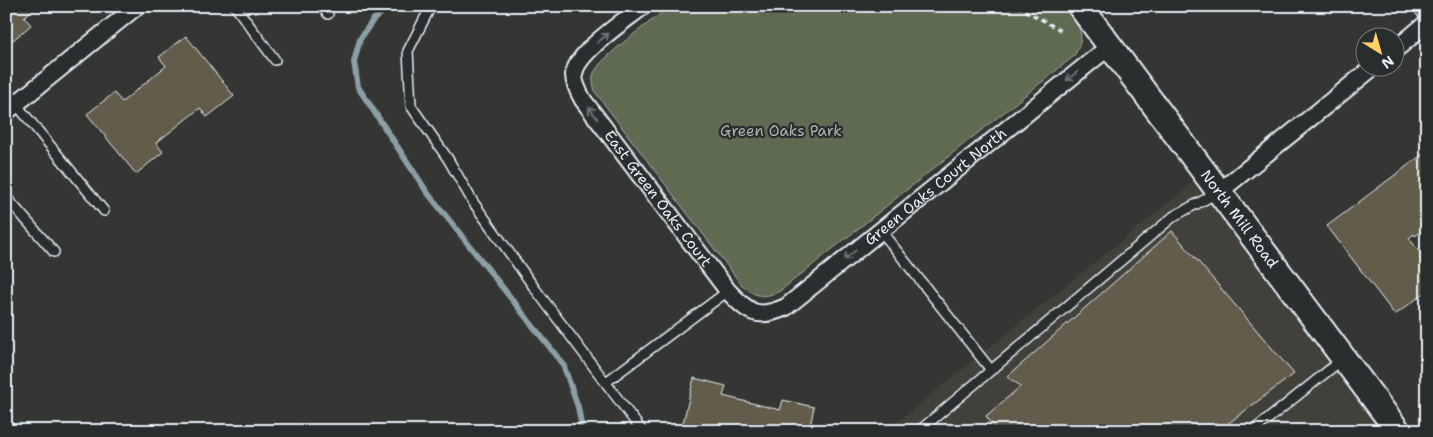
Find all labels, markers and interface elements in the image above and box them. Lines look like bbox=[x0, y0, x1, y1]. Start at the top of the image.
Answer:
north arrow bbox=[1356, 28, 1406, 78]
one-way arrow bbox=[596, 32, 609, 43]
text: N bbox=[1378, 52, 1398, 73]
one-way arrow bbox=[1066, 71, 1079, 82]
one-way arrow bbox=[588, 106, 598, 120]
park label: Green Oaks Park bbox=[720, 121, 842, 141]
street label: Green Oaks Court North bbox=[860, 123, 1011, 250]
street label: East Green Oaks Court bbox=[599, 126, 716, 271]
street label: North Mill Road bbox=[1196, 166, 1283, 273]
one-way arrow bbox=[844, 250, 857, 261]

